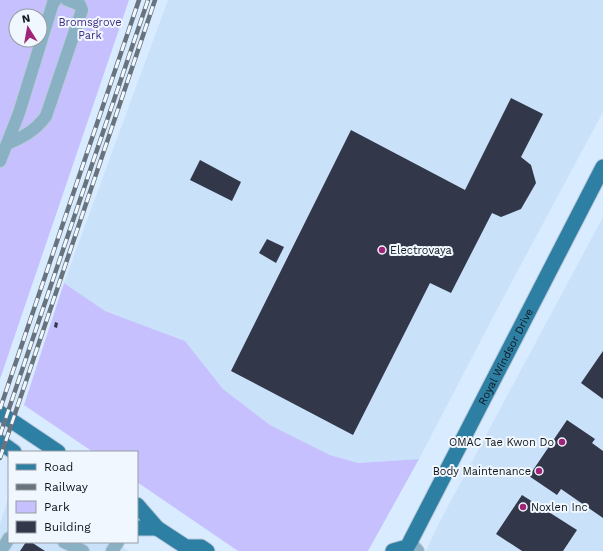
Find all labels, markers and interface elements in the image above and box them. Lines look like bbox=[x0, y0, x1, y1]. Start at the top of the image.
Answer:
north arrow bbox=[8, 8, 48, 48]
text: N bbox=[21, 12, 31, 26]
park label: Bromsgrove Park bbox=[58, 16, 122, 42]
place label: Electrovaya bbox=[390, 244, 452, 257]
marker: Electrovaya bbox=[377, 245, 387, 255]
street label: Royal Windsor Drive bbox=[475, 306, 536, 407]
place label: OMAC Tae Kwon Do bbox=[449, 436, 554, 449]
marker: OMAC Tae Kwon Do bbox=[557, 437, 567, 447]
legend bbox=[8, 451, 138, 543]
text: Road bbox=[44, 460, 73, 474]
place label: Body Maintenance bbox=[433, 465, 531, 478]
marker: Body Maintenance bbox=[534, 466, 544, 476]
text: Railway bbox=[44, 480, 89, 494]
text: Park bbox=[44, 500, 70, 514]
place label: Noxlen Inc bbox=[531, 501, 588, 514]
marker: Noxlen Inc bbox=[518, 502, 528, 512]
text: Building bbox=[44, 520, 91, 534]

